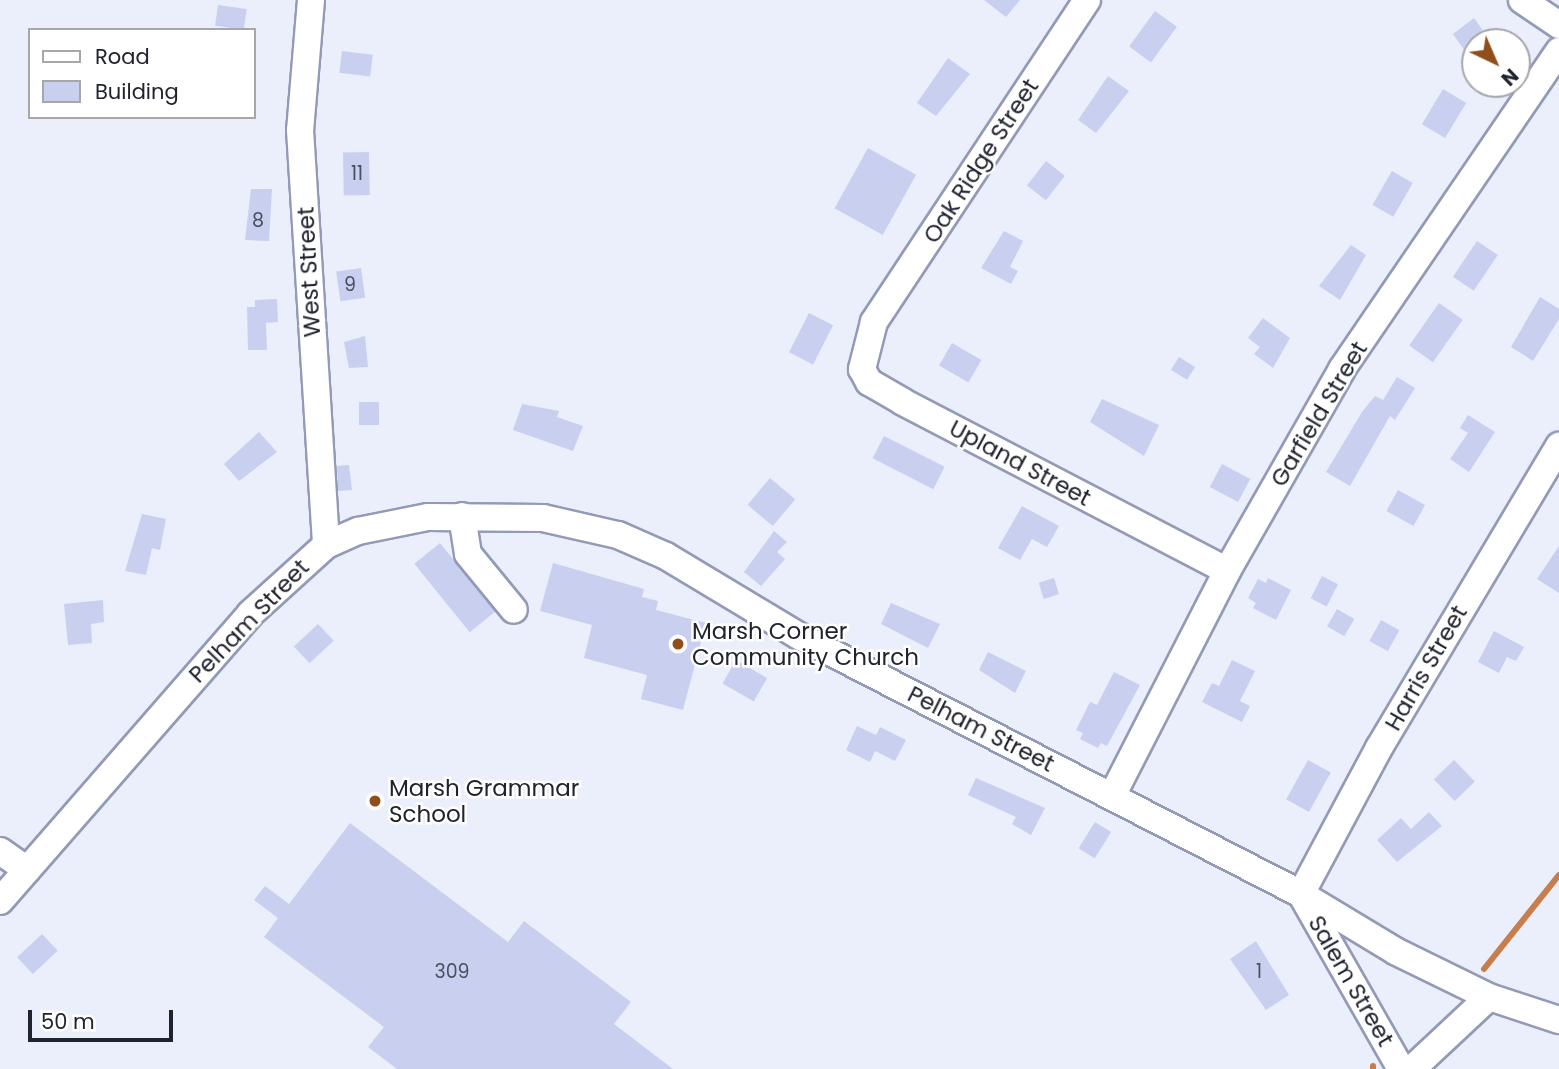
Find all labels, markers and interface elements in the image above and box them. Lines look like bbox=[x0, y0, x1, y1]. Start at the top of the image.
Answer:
legend bbox=[28, 28, 256, 119]
north arrow bbox=[1461, 28, 1531, 98]
text: Road bbox=[95, 42, 150, 71]
text: N bbox=[1495, 62, 1524, 92]
street label: Oak Ridge Street bbox=[918, 74, 1044, 248]
text: Building bbox=[95, 77, 179, 106]
house number: 11 bbox=[351, 163, 363, 185]
street label: West Street bbox=[292, 206, 326, 338]
house number: 8 bbox=[252, 210, 264, 232]
house number: 9 bbox=[344, 274, 356, 296]
street label: Garfield Street bbox=[1265, 337, 1373, 491]
street label: Upland Street bbox=[945, 414, 1095, 512]
street label: Pelham Street bbox=[183, 554, 315, 688]
street label: Harris Street bbox=[1379, 601, 1473, 735]
place label: Marsh Corner Community Church bbox=[692, 617, 919, 671]
marker: Marsh Corner Community Church bbox=[670, 636, 686, 652]
street label: Pelham Street bbox=[903, 680, 1059, 778]
place label: Marsh Grammar School bbox=[389, 774, 579, 828]
marker: Marsh Grammar School bbox=[367, 793, 383, 809]
street label: Salem Street bbox=[1303, 911, 1399, 1051]
house number: 309 bbox=[434, 961, 470, 983]
house number: 1 bbox=[1256, 961, 1262, 983]
scale bar bbox=[32, 996, 177, 1040]
text: 50 m bbox=[41, 1007, 95, 1036]

